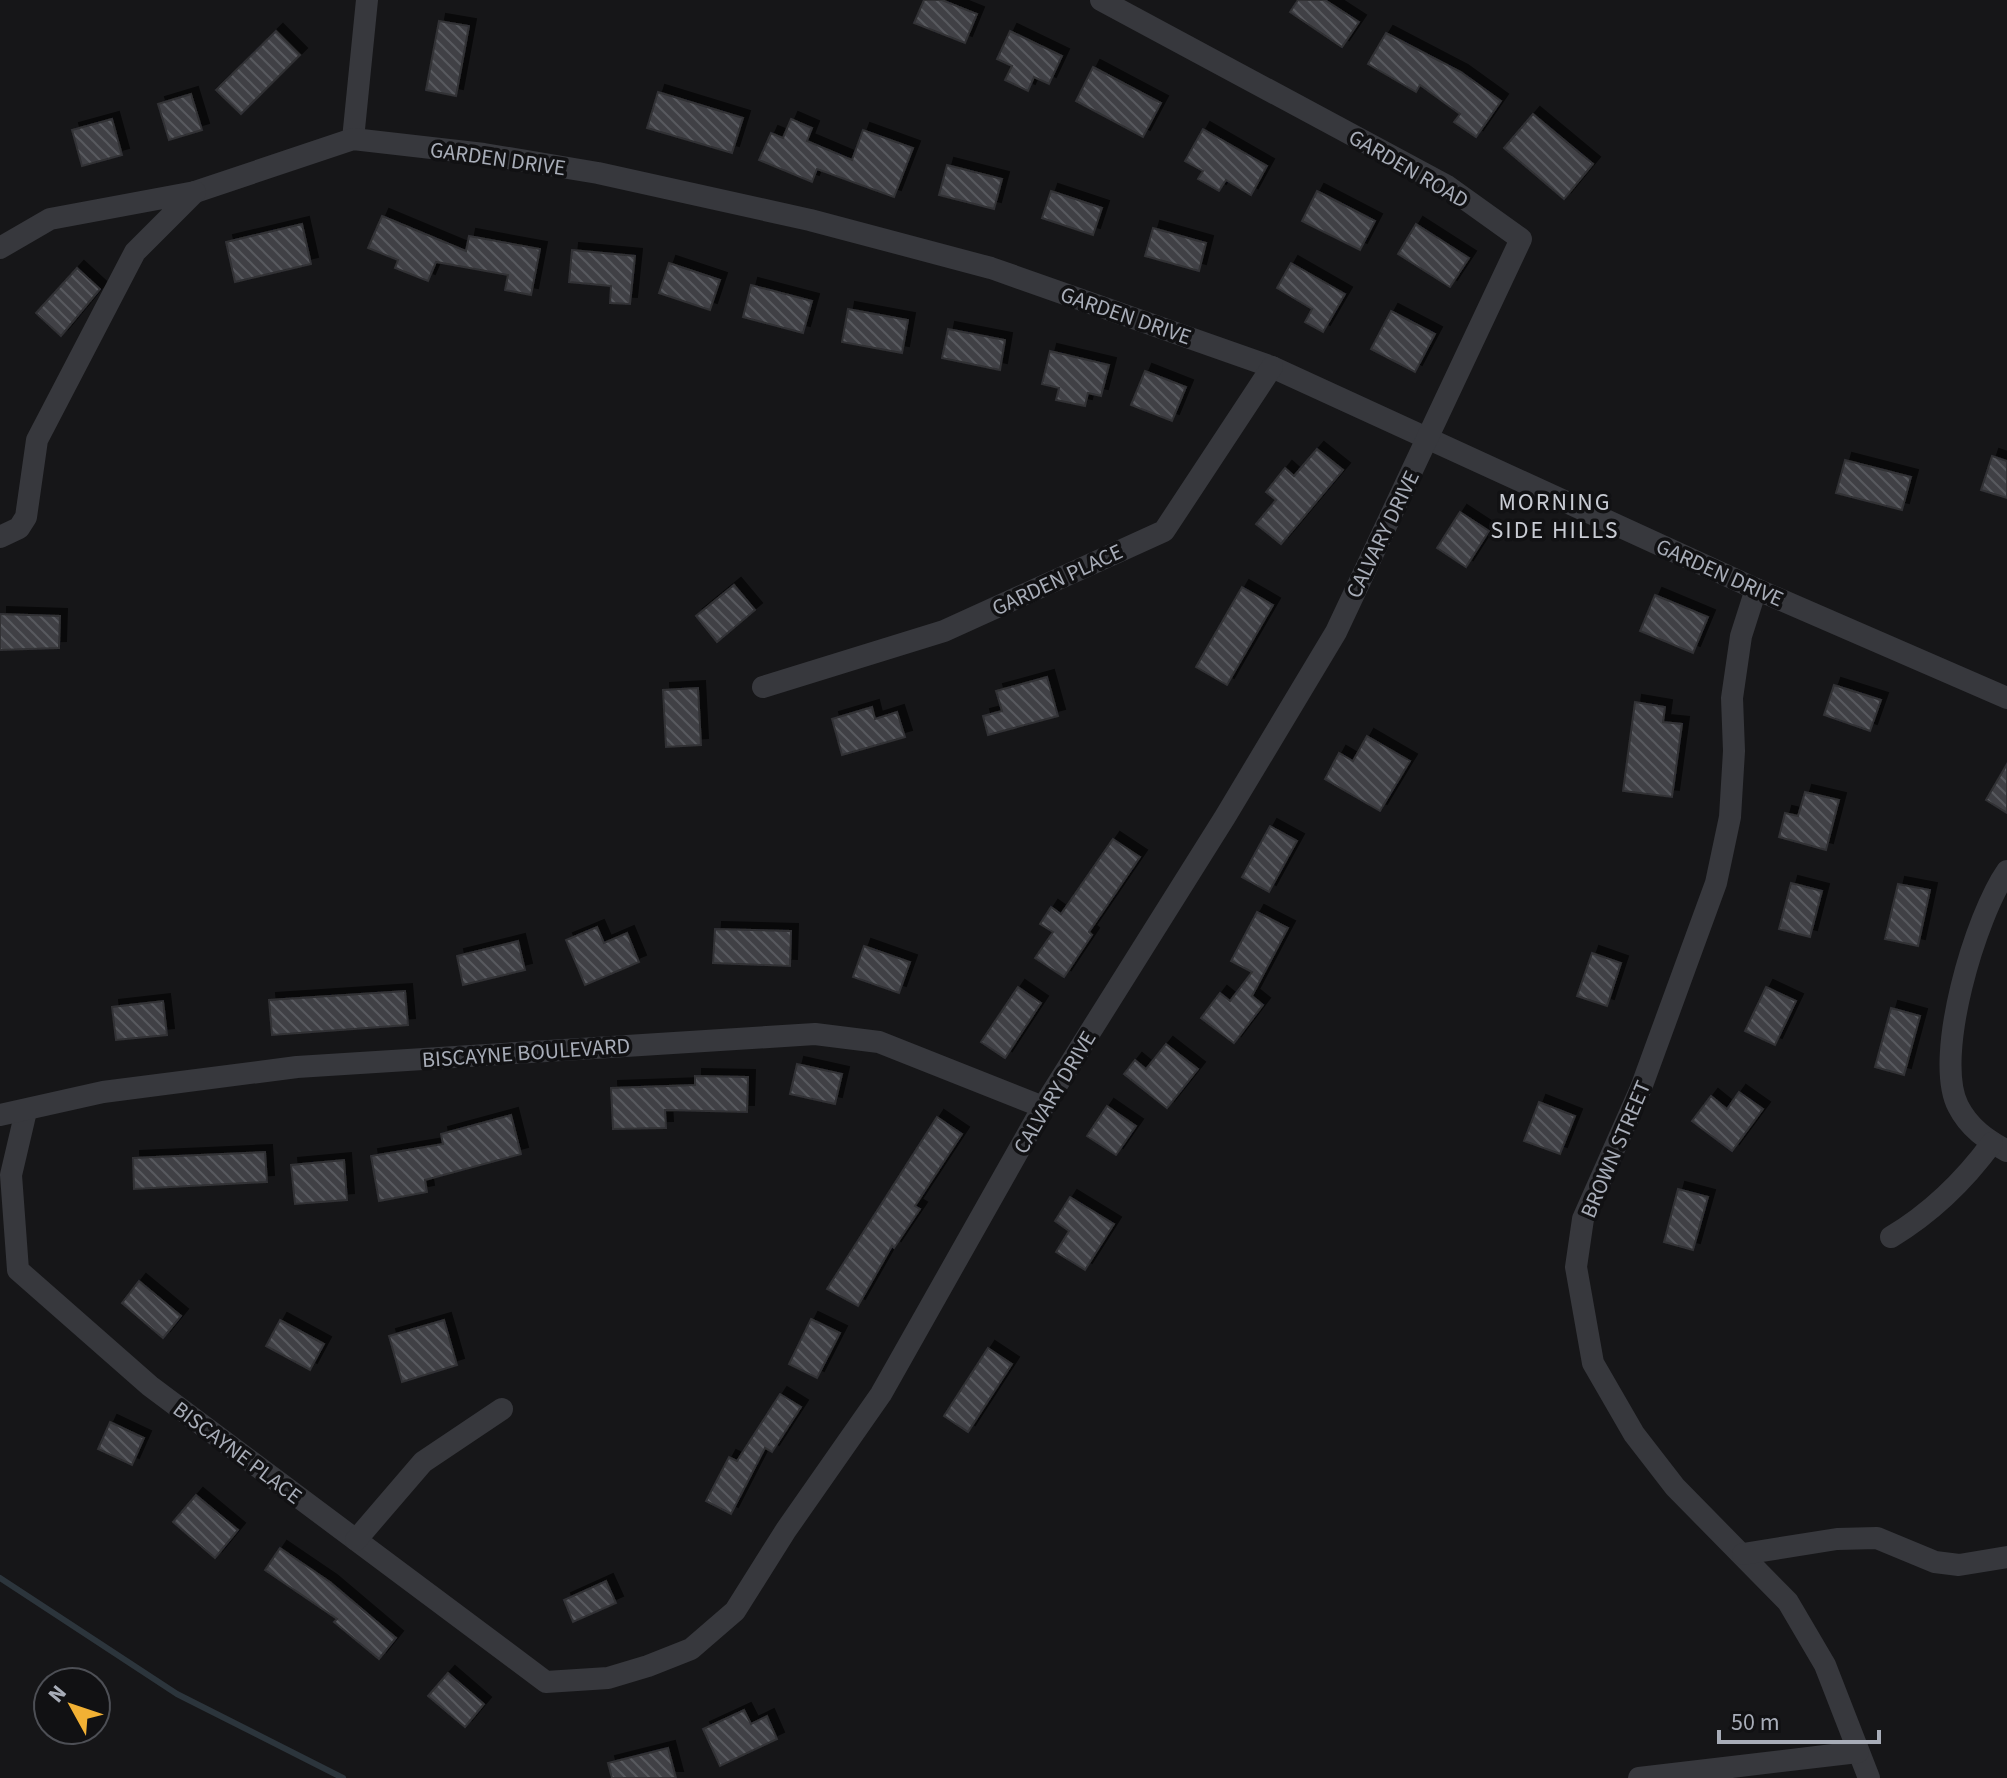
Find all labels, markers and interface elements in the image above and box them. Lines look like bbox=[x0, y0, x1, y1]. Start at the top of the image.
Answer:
street label: GARDEN ROAD bbox=[1342, 121, 1475, 216]
street label: GARDEN DRIVE bbox=[428, 134, 568, 184]
street label: GARDEN DRIVE bbox=[1056, 279, 1195, 353]
street label: CALVARY DRIVE bbox=[1338, 465, 1428, 604]
district label: MORNING SIDE HILLS bbox=[1491, 485, 1619, 548]
street label: GARDEN DRIVE bbox=[1651, 531, 1788, 615]
street label: GARDEN PLACE bbox=[987, 536, 1128, 624]
street label: CALVARY DRIVE bbox=[1005, 1025, 1104, 1160]
street label: BISCAYNE BOULEVARD bbox=[421, 1030, 631, 1076]
street label: BROWN STREET bbox=[1573, 1076, 1659, 1223]
street label: BISCAYNE PLACE bbox=[166, 1394, 309, 1512]
north arrow bbox=[32, 1666, 112, 1746]
text: N bbox=[40, 1678, 74, 1710]
scale bar bbox=[1719, 1694, 1879, 1744]
text: 50 m bbox=[1731, 1705, 1780, 1740]

